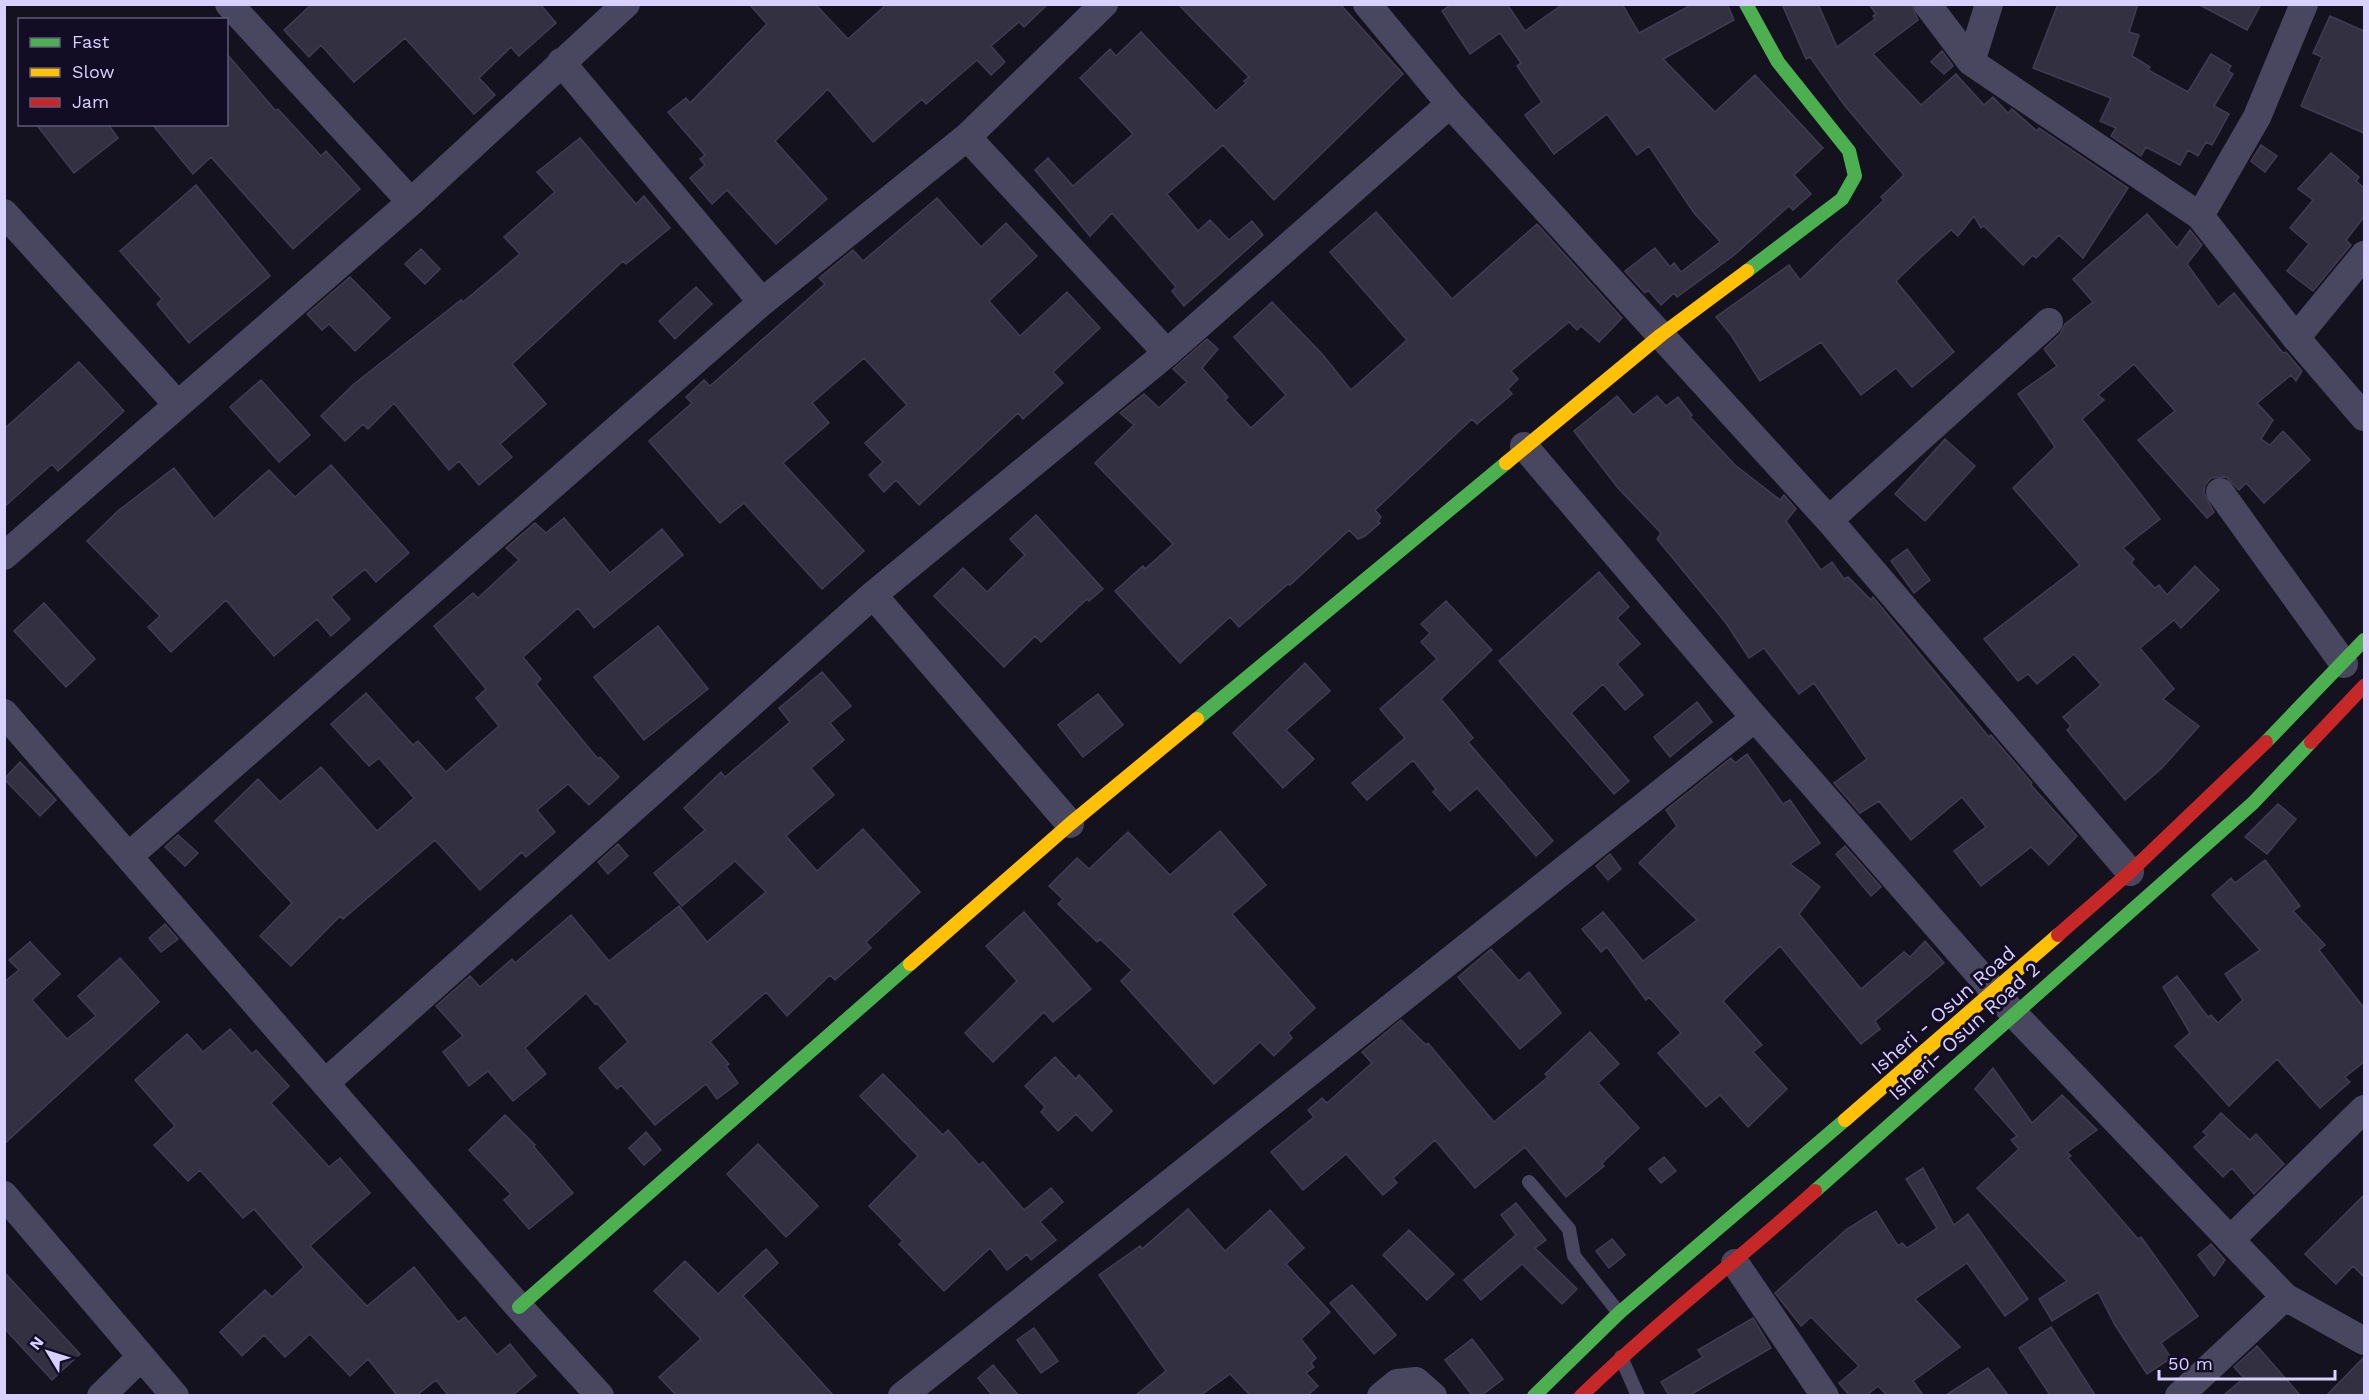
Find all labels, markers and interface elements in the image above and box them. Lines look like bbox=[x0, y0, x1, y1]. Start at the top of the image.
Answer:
legend bbox=[18, 18, 228, 126]
text: Fast bbox=[72, 31, 110, 52]
text: Slow bbox=[72, 61, 115, 82]
text: Jam bbox=[72, 91, 109, 112]
street label: Isheri - Osun Road bbox=[1866, 941, 2020, 1079]
street label: Isheri- Osun Road 2 bbox=[1883, 957, 2045, 1105]
north arrow bbox=[18, 1322, 78, 1382]
text: N bbox=[25, 1333, 48, 1354]
scale bar bbox=[2159, 1343, 2334, 1381]
text: 50 m bbox=[2168, 1353, 2213, 1374]

